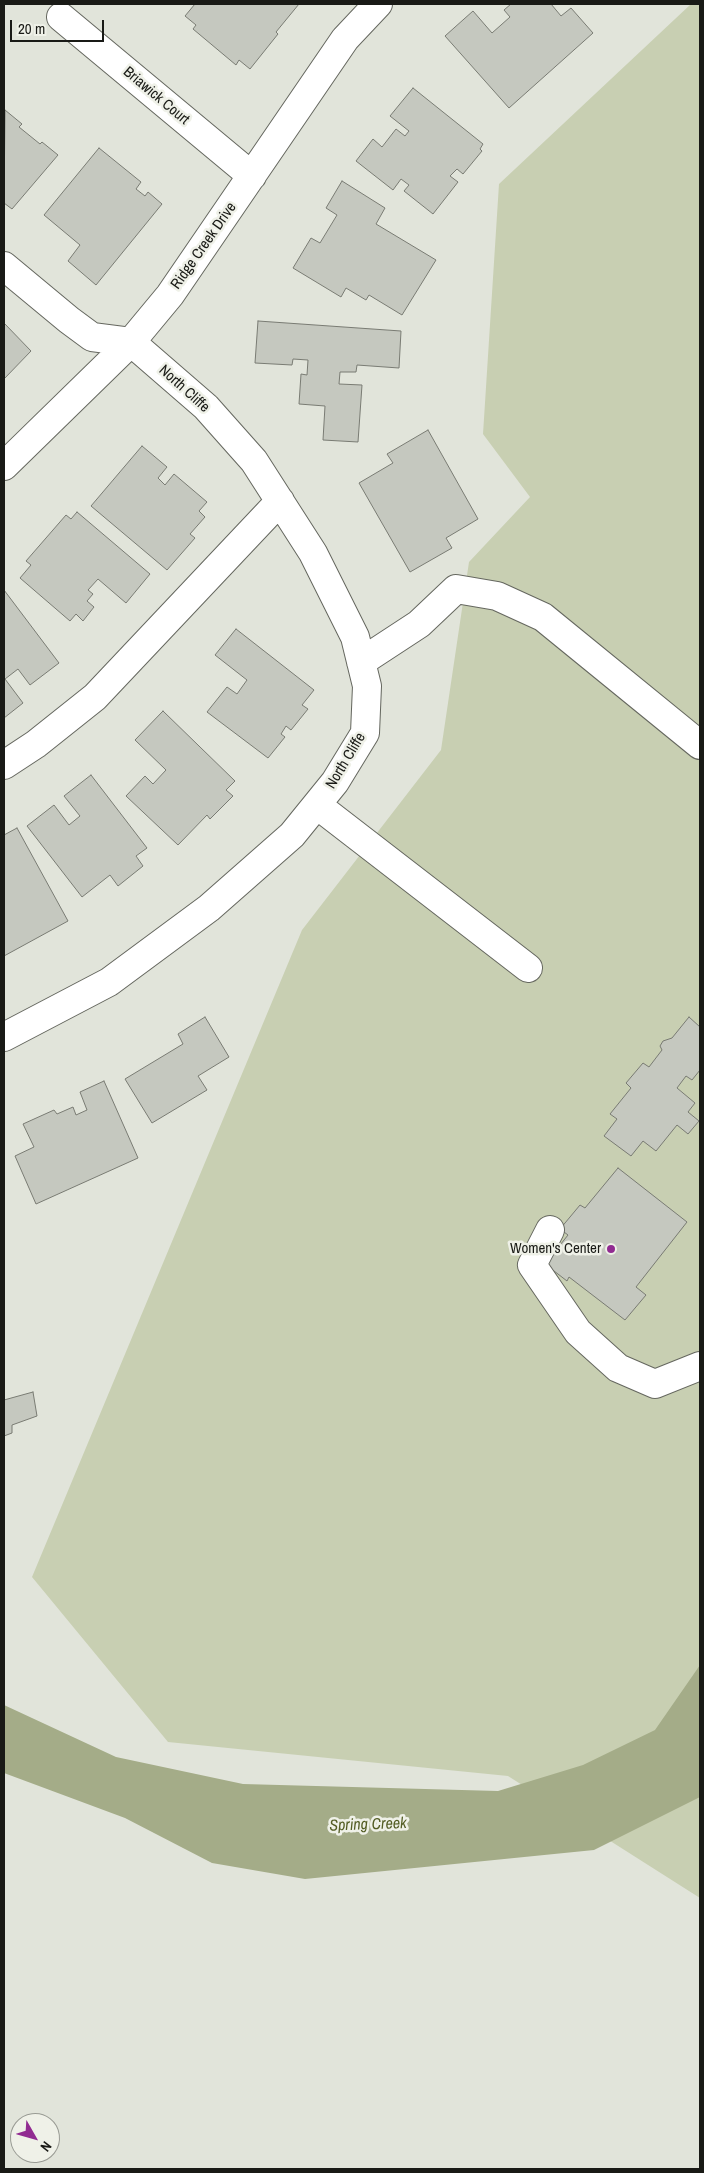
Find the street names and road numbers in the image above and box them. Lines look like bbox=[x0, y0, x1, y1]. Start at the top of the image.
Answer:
street label: Briawick Court bbox=[119, 63, 193, 129]
street label: Ridge Creek Drive bbox=[167, 199, 241, 293]
street label: North Cliffe bbox=[155, 362, 213, 416]
street label: North Cliffe bbox=[322, 730, 370, 792]

